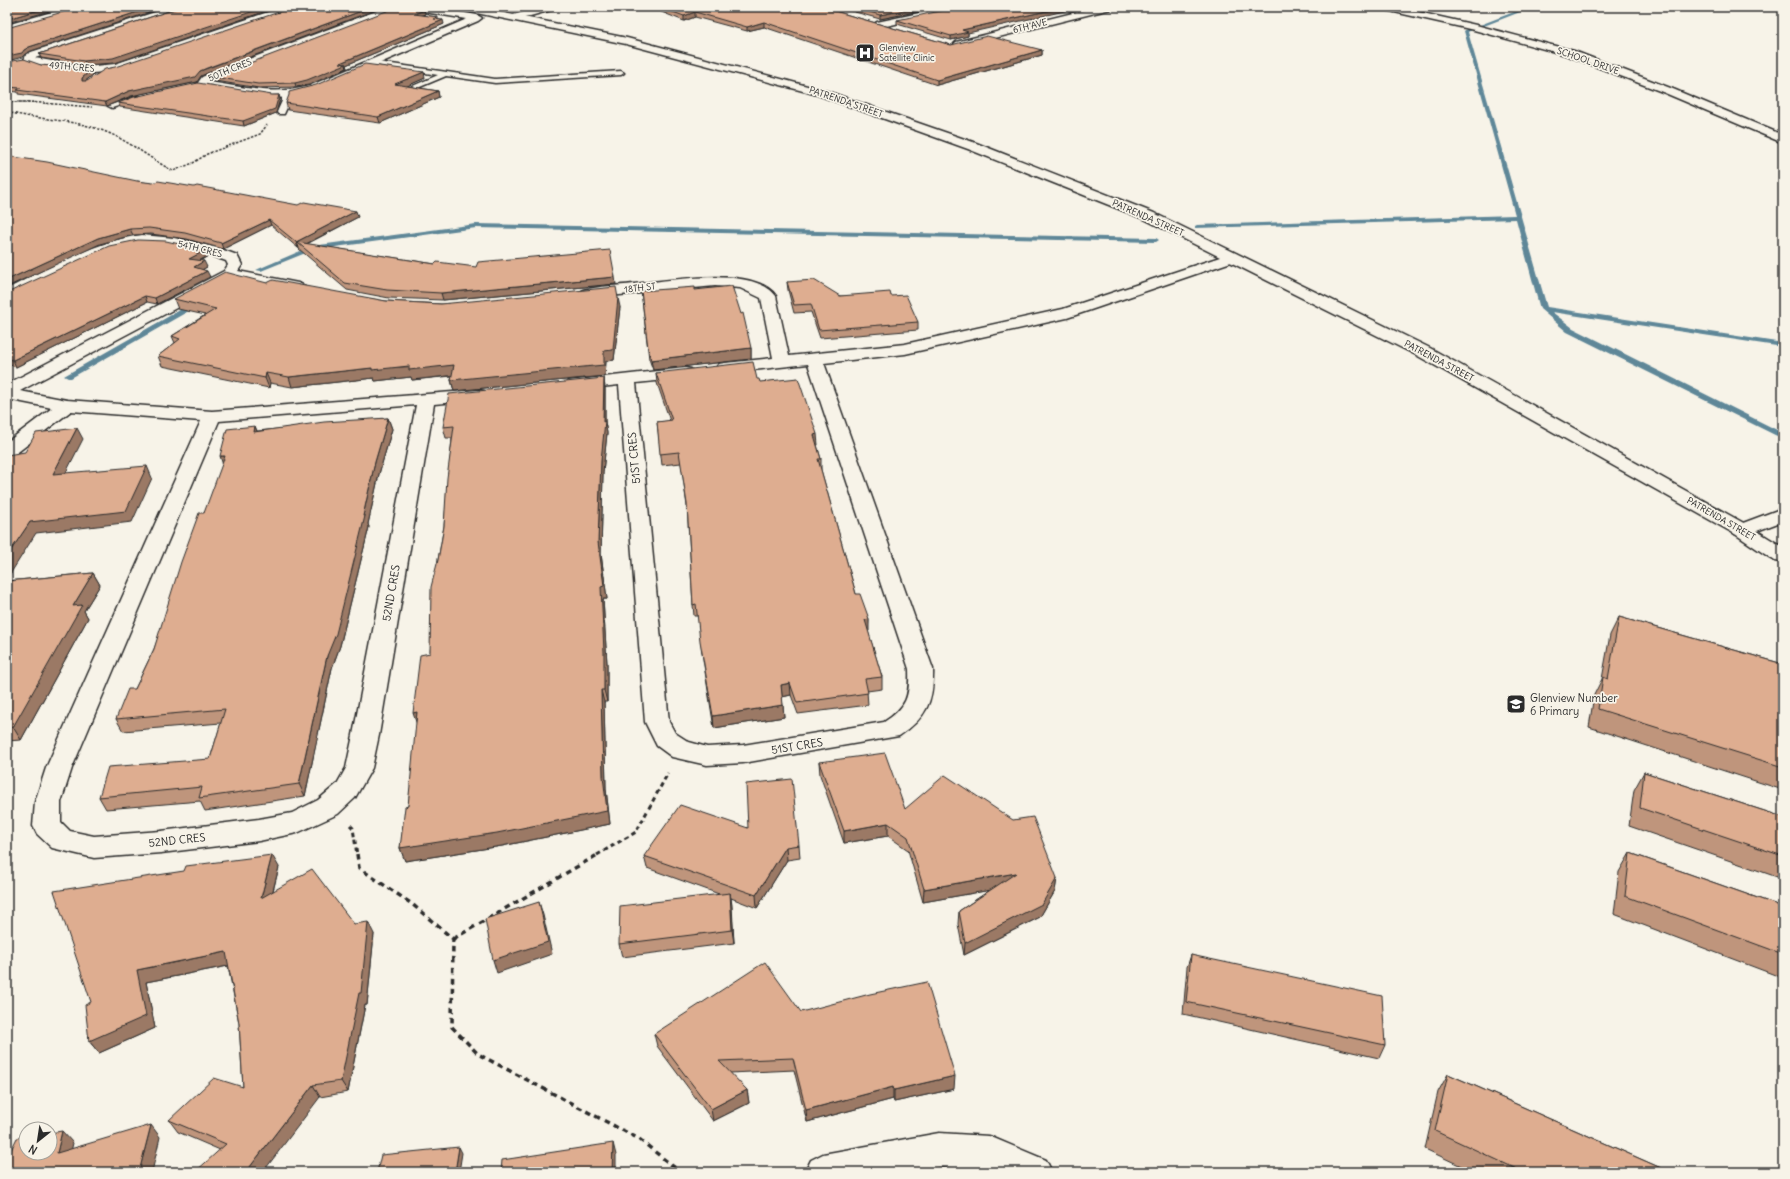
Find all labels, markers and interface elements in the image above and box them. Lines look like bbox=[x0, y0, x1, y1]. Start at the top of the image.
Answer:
street label: 6TH AVE bbox=[1012, 16, 1048, 35]
hospital icon: Glenview Satellite Clinic bbox=[854, 42, 876, 64]
place label: Glenview Satellite Clinic bbox=[879, 42, 935, 63]
street label: SCHOOL DRIVE bbox=[1556, 45, 1621, 76]
street label: 50TH CRES bbox=[206, 56, 253, 83]
street label: 49TH CRES bbox=[49, 59, 95, 74]
street label: PATRENDA STREET bbox=[808, 84, 885, 119]
street label: PATRENDA STREET bbox=[1111, 197, 1186, 238]
street label: 54TH CRES bbox=[177, 238, 223, 259]
street label: 18TH ST bbox=[624, 280, 657, 295]
street label: PATRENDA STREET bbox=[1402, 338, 1476, 384]
street label: 51ST CRES bbox=[625, 432, 643, 484]
street label: PATRENDA STREET bbox=[1685, 494, 1758, 543]
street label: 52ND CRES bbox=[379, 564, 403, 622]
place label: Glenview Number 6 Primary bbox=[1530, 691, 1618, 718]
school or university icon: Glenview Number 6 Primary bbox=[1505, 693, 1527, 715]
street label: 51ST CRES bbox=[770, 735, 824, 757]
street label: 52ND CRES bbox=[148, 830, 206, 850]
north arrow bbox=[18, 1121, 58, 1161]
text: N bbox=[26, 1142, 40, 1158]

